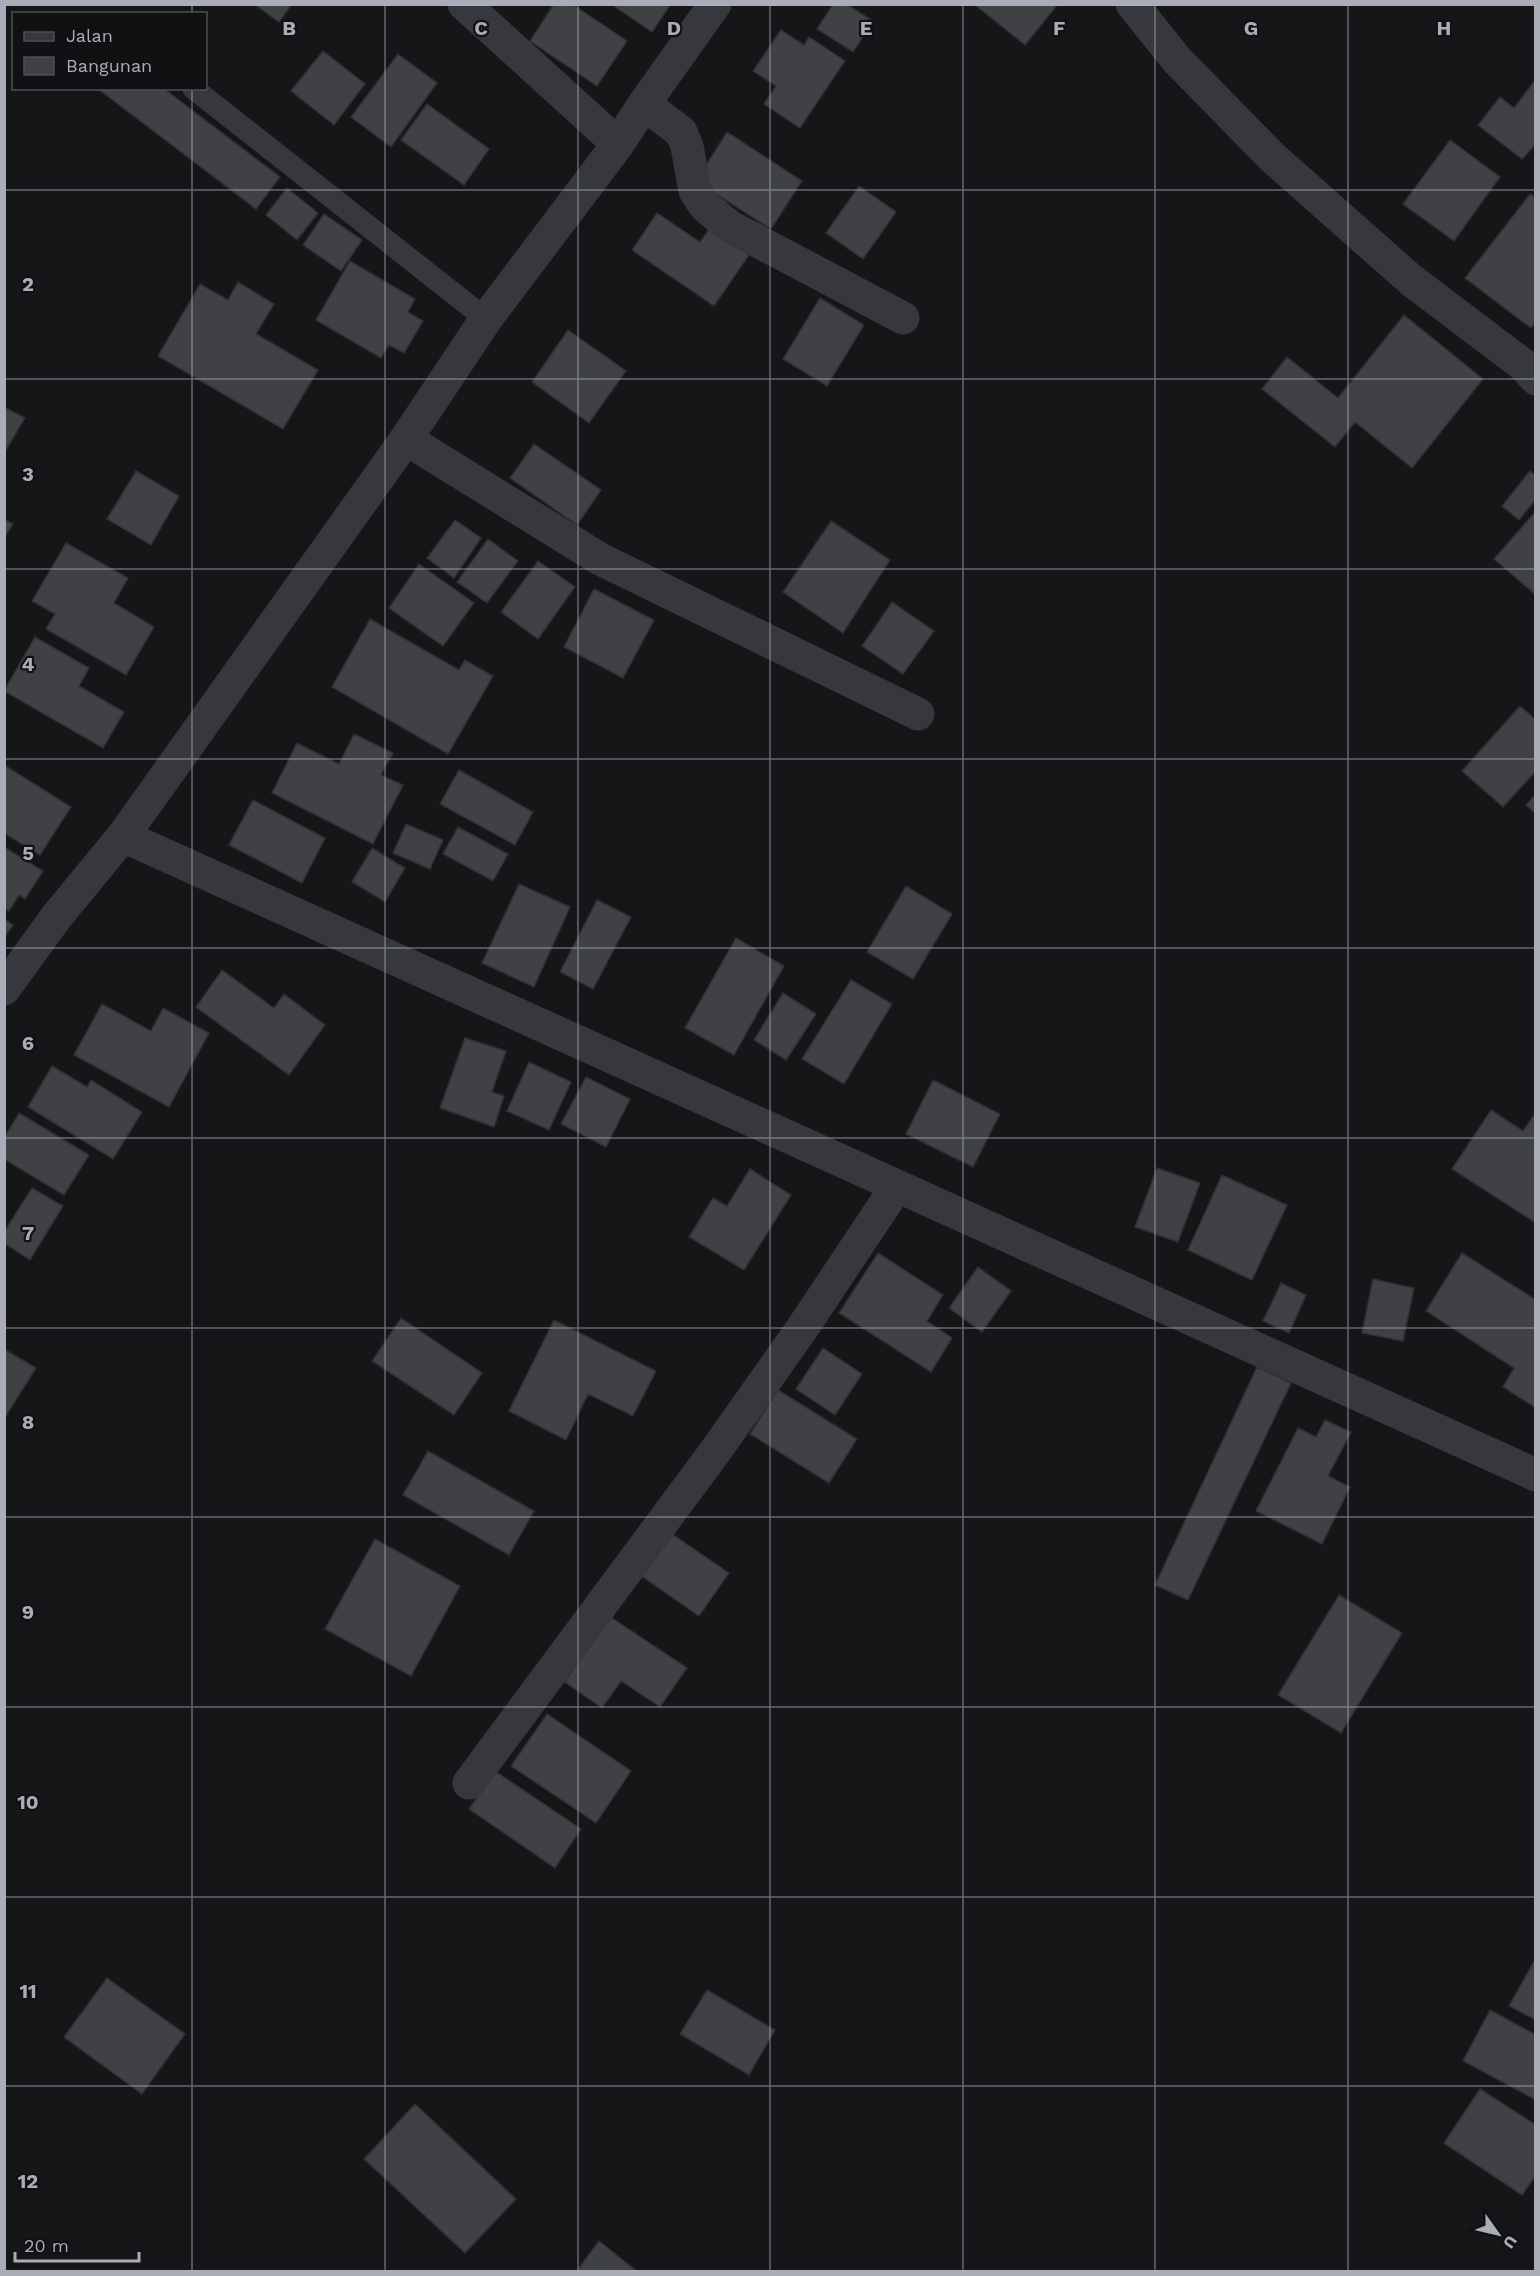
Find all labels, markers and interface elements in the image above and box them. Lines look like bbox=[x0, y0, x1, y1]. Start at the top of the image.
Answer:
legend bbox=[12, 12, 207, 90]
text: B bbox=[282, 16, 296, 40]
text: C bbox=[474, 16, 488, 40]
text: D bbox=[667, 16, 681, 40]
text: E bbox=[860, 16, 872, 40]
text: F bbox=[1053, 16, 1065, 40]
text: G bbox=[1244, 16, 1258, 40]
text: H bbox=[1437, 16, 1451, 40]
text: Jalan bbox=[66, 25, 113, 46]
text: Bangunan bbox=[66, 55, 152, 76]
text: 2 bbox=[22, 272, 34, 296]
text: 3 bbox=[22, 462, 34, 486]
text: 4 bbox=[22, 652, 35, 676]
text: 5 bbox=[22, 841, 34, 865]
text: 6 bbox=[22, 1031, 34, 1055]
text: 7 bbox=[22, 1221, 34, 1245]
text: 8 bbox=[22, 1410, 34, 1434]
text: 9 bbox=[22, 1600, 34, 1624]
text: 10 bbox=[17, 1790, 39, 1814]
text: 11 bbox=[19, 1979, 37, 2003]
text: 12 bbox=[18, 2169, 38, 2193]
north arrow bbox=[1468, 2204, 1528, 2264]
scale bar bbox=[15, 2225, 140, 2263]
text: U bbox=[1499, 2232, 1521, 2252]
text: 20 m bbox=[24, 2235, 69, 2256]

